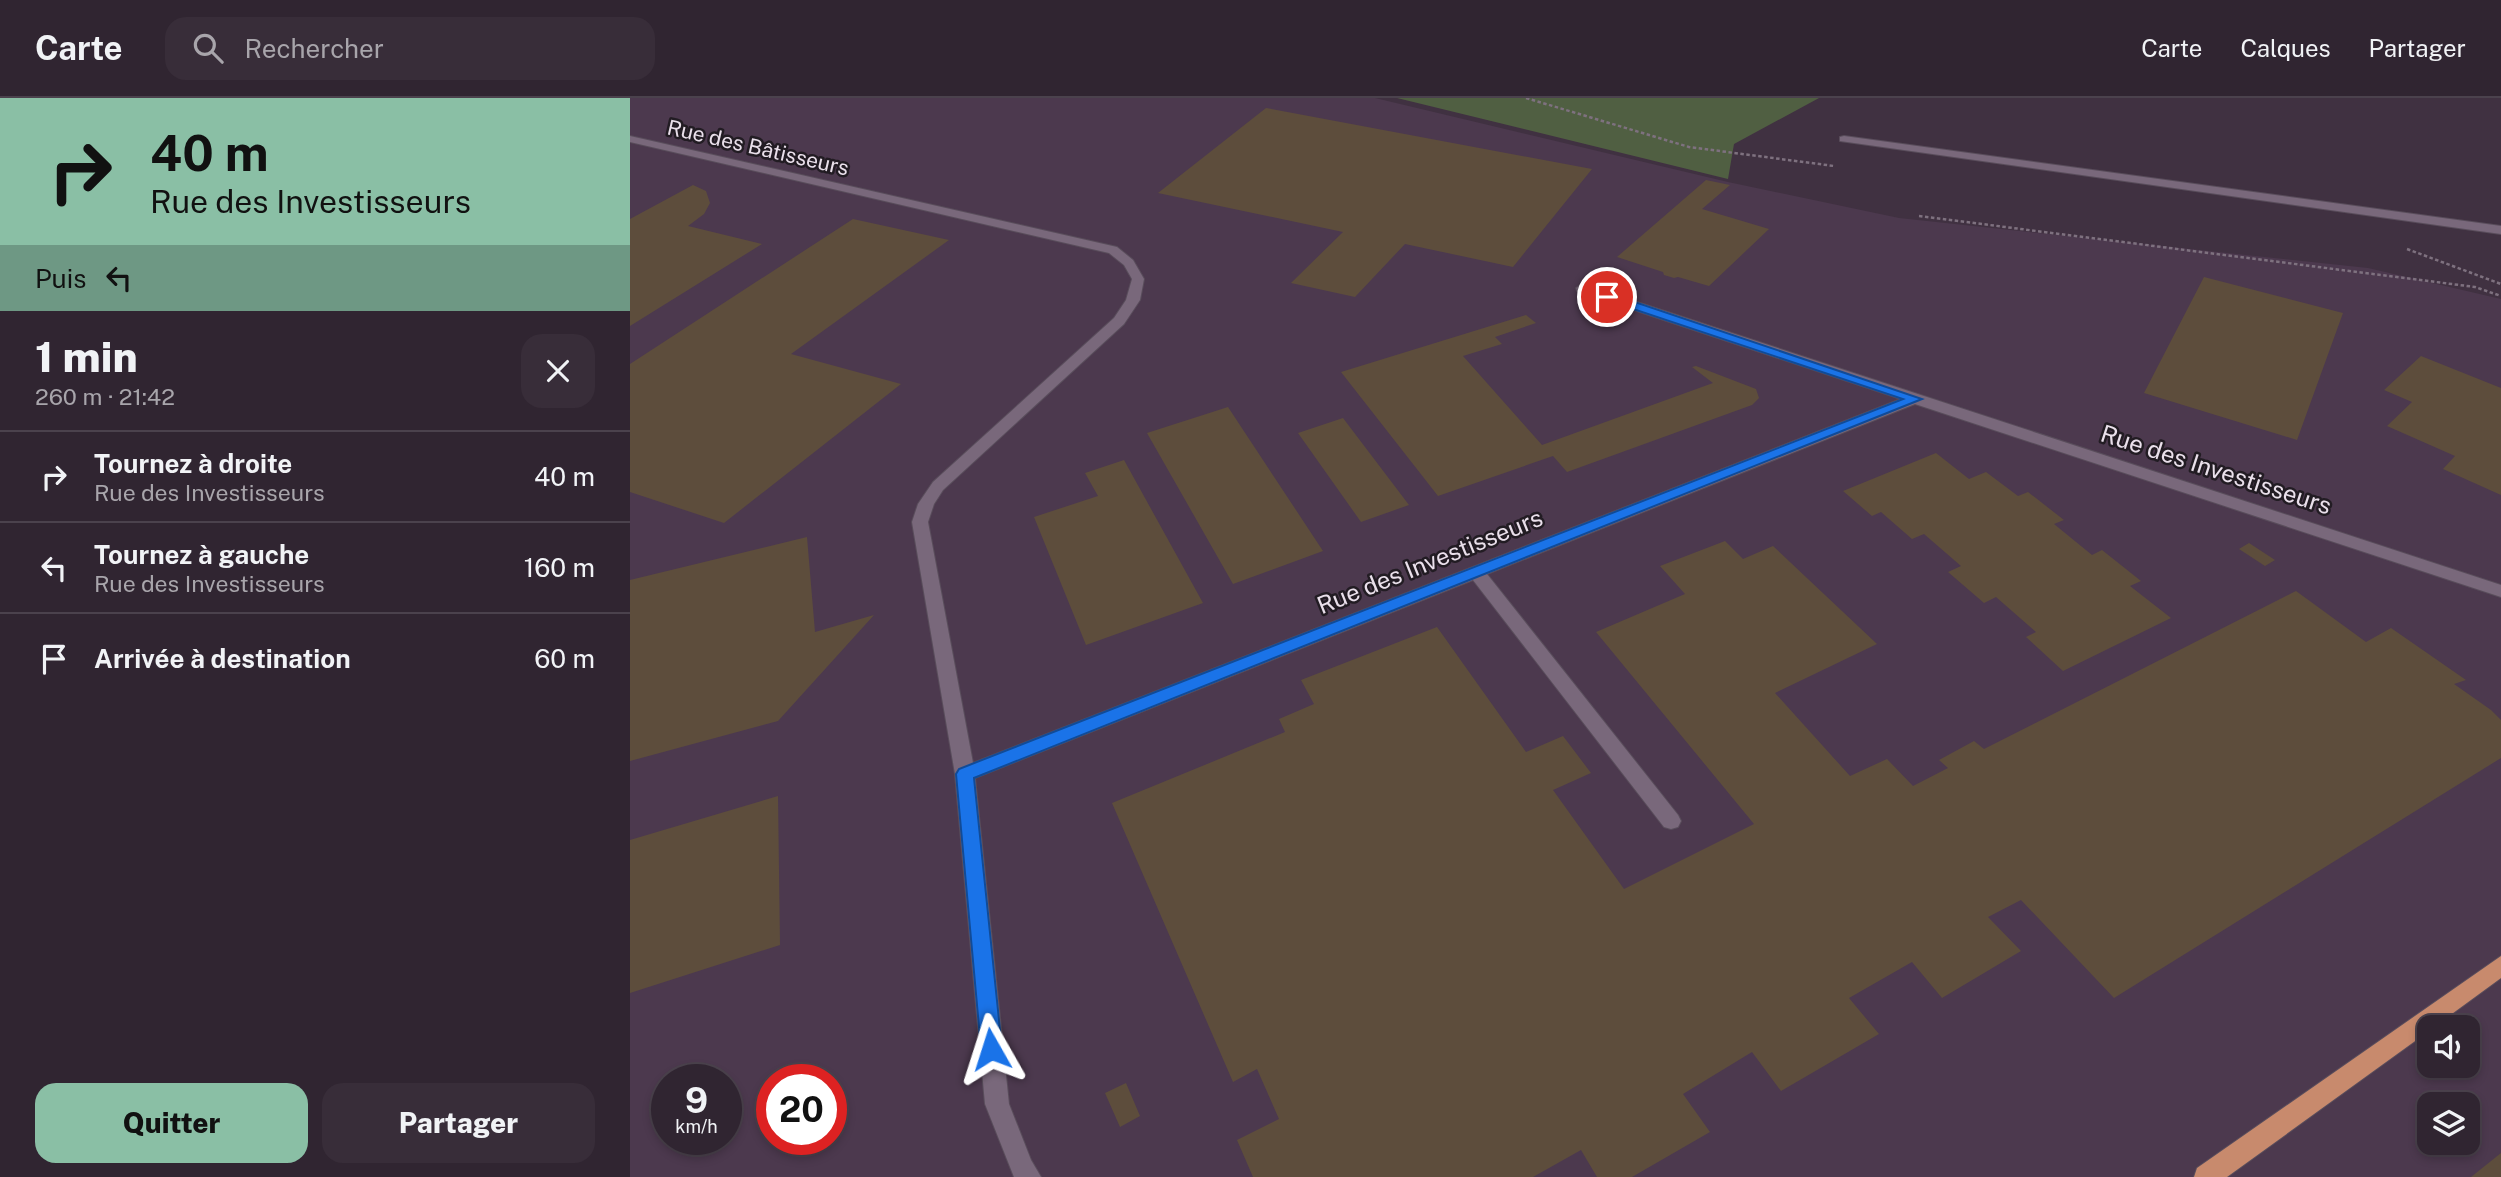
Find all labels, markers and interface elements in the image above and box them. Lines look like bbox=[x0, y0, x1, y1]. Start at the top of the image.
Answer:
search box bbox=[165, 17, 655, 80]
text: Carte bbox=[35, 29, 123, 67]
icon: search bbox=[189, 29, 227, 67]
text: Rechercher bbox=[245, 33, 384, 64]
text: Carte bbox=[2141, 34, 2202, 62]
text: Calques bbox=[2240, 34, 2331, 62]
text: Partager bbox=[2369, 34, 2466, 62]
street label: Rue des Bâtisseurs bbox=[665, 114, 851, 181]
text: 40 m bbox=[150, 124, 269, 182]
icon: right bbox=[35, 126, 126, 217]
text: Rue des Investisseurs bbox=[150, 183, 471, 220]
icon: left bbox=[100, 259, 138, 297]
text: Puis bbox=[35, 263, 86, 294]
pin bbox=[1577, 267, 1637, 327]
icon: arrive bbox=[1588, 278, 1626, 316]
text: 1 min bbox=[35, 332, 138, 381]
button: close bbox=[521, 334, 595, 408]
text: 260 m · 21:42 bbox=[35, 383, 175, 410]
street label: Rue des Investisseurs bbox=[2097, 419, 2335, 520]
text: Tournez à droite bbox=[94, 448, 292, 479]
icon: right bbox=[35, 458, 73, 496]
text: 40 m bbox=[534, 461, 595, 492]
text: Rue des Investisseurs bbox=[94, 479, 325, 506]
street label: Rue des Investisseurs bbox=[1313, 503, 1546, 619]
text: Tournez à gauche bbox=[94, 539, 309, 570]
icon: left bbox=[35, 549, 73, 587]
text: 160 m bbox=[524, 552, 595, 583]
text: Rue des Investisseurs bbox=[94, 570, 325, 597]
icon: arrive bbox=[35, 640, 73, 678]
text: Arrivée à destination bbox=[94, 643, 351, 674]
text: 60 m bbox=[534, 643, 595, 674]
position arrow bbox=[954, 1012, 1028, 1086]
map controls bbox=[2417, 1015, 2480, 1155]
button: sound bbox=[2417, 1015, 2480, 1078]
speed limit sign: 20 bbox=[756, 1064, 847, 1155]
text: 9 bbox=[685, 1080, 708, 1121]
button: Quitter bbox=[35, 1083, 308, 1163]
button: Partager bbox=[322, 1083, 595, 1163]
button: layers bbox=[2417, 1092, 2480, 1155]
text: km/h bbox=[675, 1116, 718, 1137]

